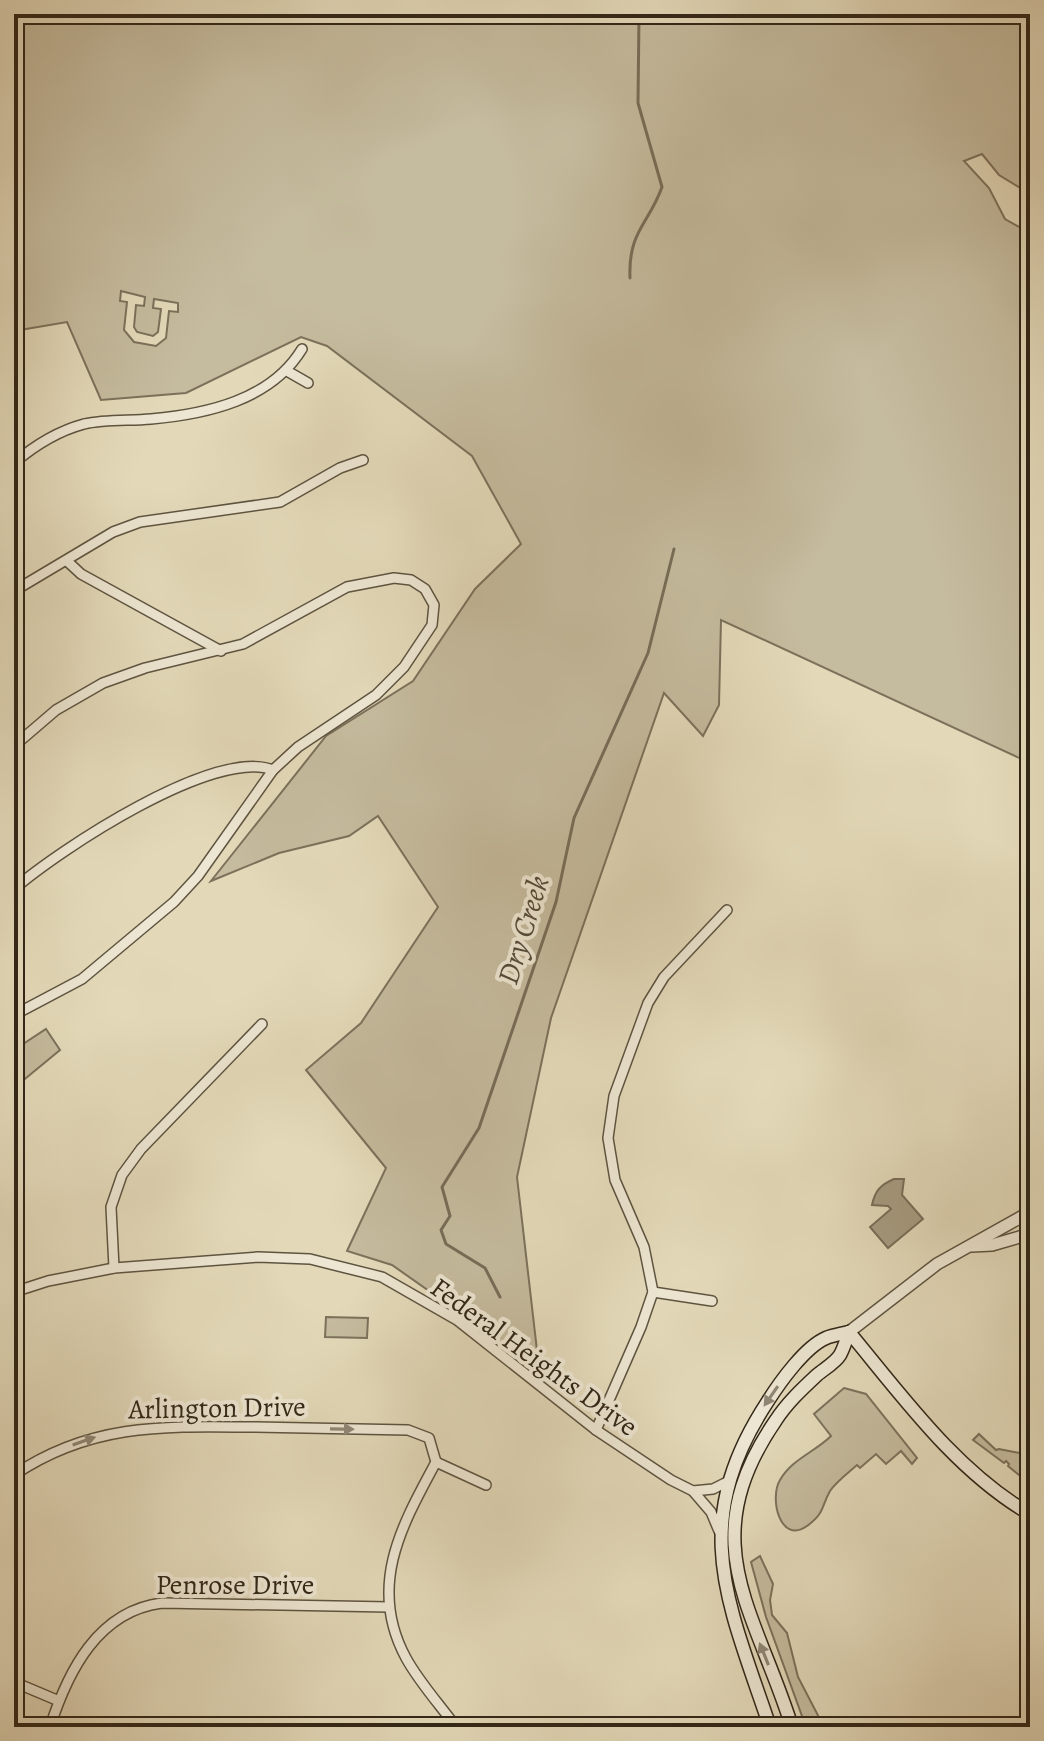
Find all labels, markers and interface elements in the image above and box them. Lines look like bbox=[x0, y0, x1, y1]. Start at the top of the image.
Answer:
water label: Dry Creek bbox=[488, 871, 558, 989]
street label: Federal Heights Drive bbox=[423, 1269, 645, 1445]
one-way arrow bbox=[764, 1385, 779, 1406]
street label: Arlington Drive bbox=[127, 1387, 306, 1429]
one-way arrow bbox=[330, 1423, 355, 1435]
one-way arrow bbox=[72, 1434, 96, 1446]
street label: Penrose Drive bbox=[156, 1566, 314, 1604]
one-way arrow bbox=[757, 1642, 770, 1666]

